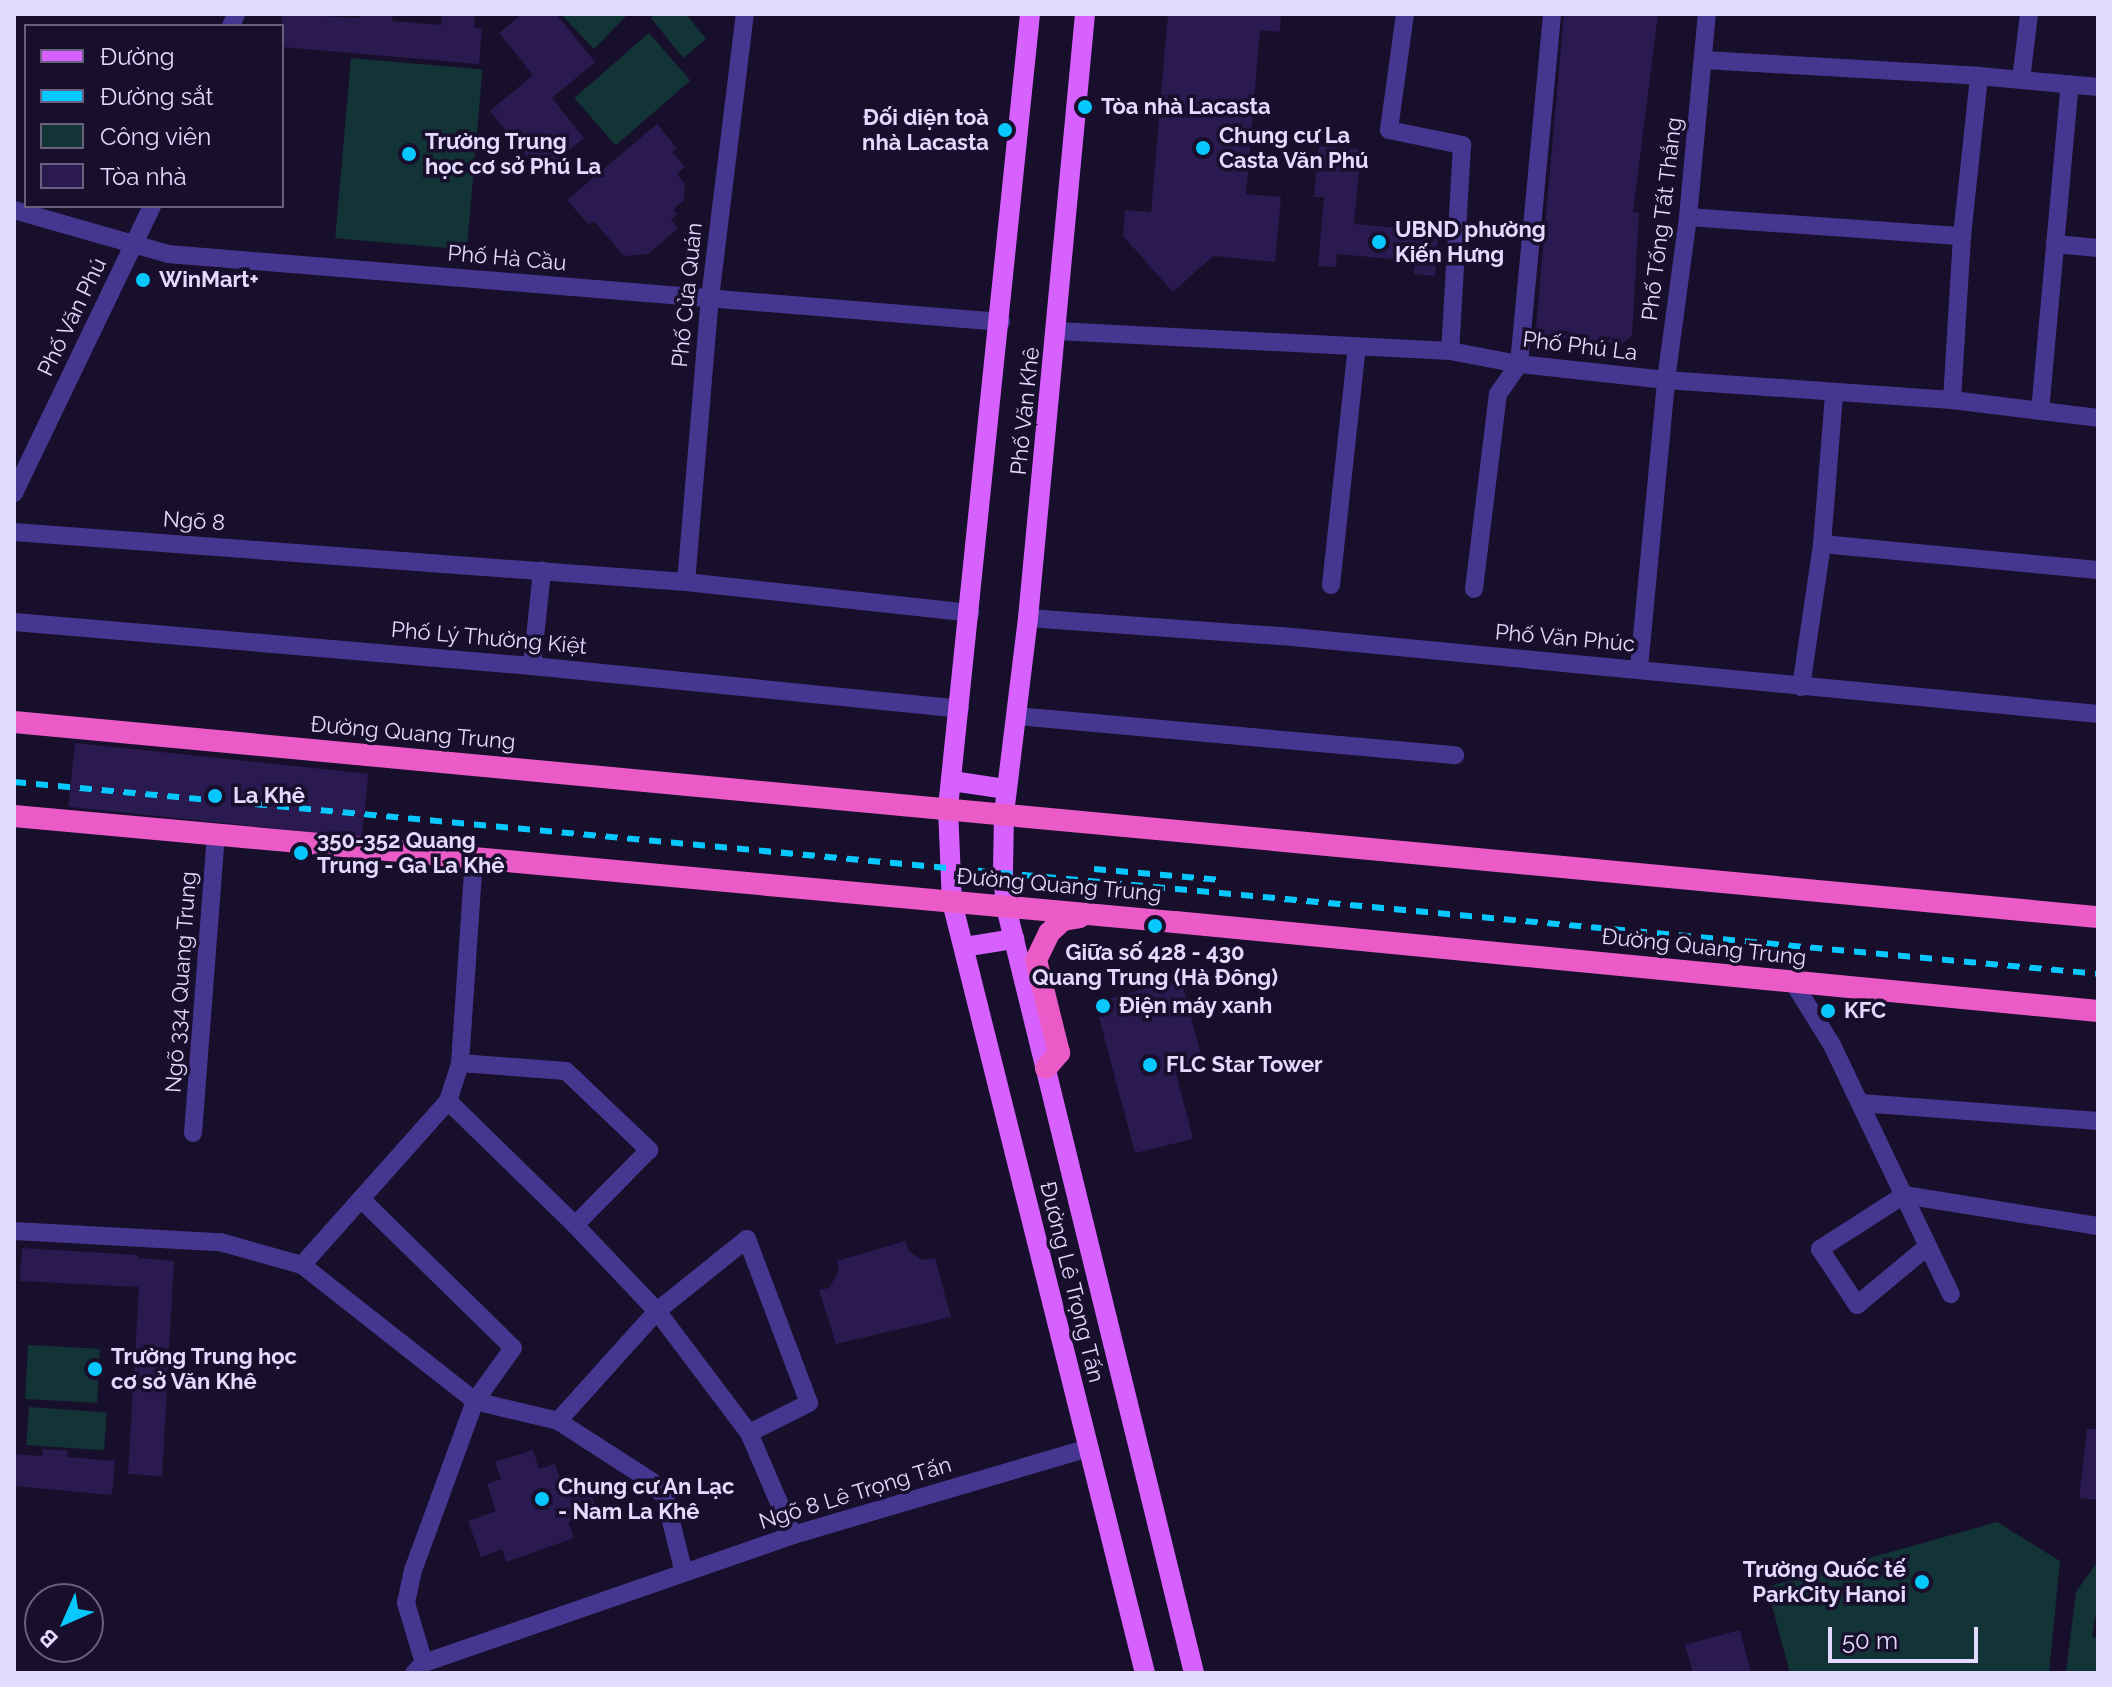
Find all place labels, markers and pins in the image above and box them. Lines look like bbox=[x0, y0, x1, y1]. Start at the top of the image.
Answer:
place label: Tòa nhà Lacasta bbox=[1101, 94, 1271, 120]
marker: Tòa nhà Lacasta bbox=[1076, 98, 1094, 116]
place label: Đối diện toà nhà Lacasta bbox=[862, 104, 989, 156]
marker: Đối diện toà nhà Lacasta bbox=[996, 121, 1014, 139]
place label: Chung cư La Casta Văn Phú bbox=[1219, 122, 1369, 174]
place label: Trường Trung học cơ sở Phú La bbox=[425, 128, 601, 180]
marker: Chung cư La Casta Văn Phú bbox=[1194, 139, 1212, 157]
marker: Trường Trung học cơ sở Phú La bbox=[400, 145, 418, 163]
place label: UBND phường Kiến Hưng bbox=[1395, 216, 1546, 268]
marker: UBND phường Kiến Hưng bbox=[1370, 233, 1388, 251]
place label: WinMart+ bbox=[159, 267, 259, 293]
marker: WinMart+ bbox=[134, 271, 152, 289]
place label: La Khê bbox=[233, 783, 305, 809]
marker: La Khê bbox=[204, 785, 226, 807]
place label: 350-352 Quang Trung - Ga La Khê bbox=[317, 827, 504, 878]
marker: 350-352 Quang Trung - Ga La Khê bbox=[292, 844, 310, 862]
marker: Giữa số 428 - 430 Quang Trung (Hà Đông) bbox=[1146, 917, 1164, 935]
place label: Giữa số 428 - 430 Quang Trung (Hà Đông) bbox=[1032, 939, 1278, 990]
place label: Điện máy xanh bbox=[1119, 993, 1273, 1019]
marker: Điện máy xanh bbox=[1094, 997, 1112, 1015]
place label: KFC bbox=[1844, 998, 1886, 1024]
marker: KFC bbox=[1819, 1002, 1837, 1020]
place label: FLC Star Tower bbox=[1166, 1052, 1324, 1078]
marker: FLC Star Tower bbox=[1141, 1056, 1159, 1074]
place label: Trường Trung học cơ sở Văn Khê bbox=[111, 1343, 298, 1394]
marker: Trường Trung học cơ sở Văn Khê bbox=[86, 1360, 104, 1378]
place label: Chung cư An Lạc - Nam La Khê bbox=[558, 1473, 735, 1524]
marker: Chung cư An Lạc - Nam La Khê bbox=[533, 1490, 551, 1508]
place label: Trường Quốc tế ParkCity Hanoi bbox=[1743, 1556, 1906, 1608]
marker: Trường Quốc tế ParkCity Hanoi bbox=[1913, 1573, 1931, 1591]

